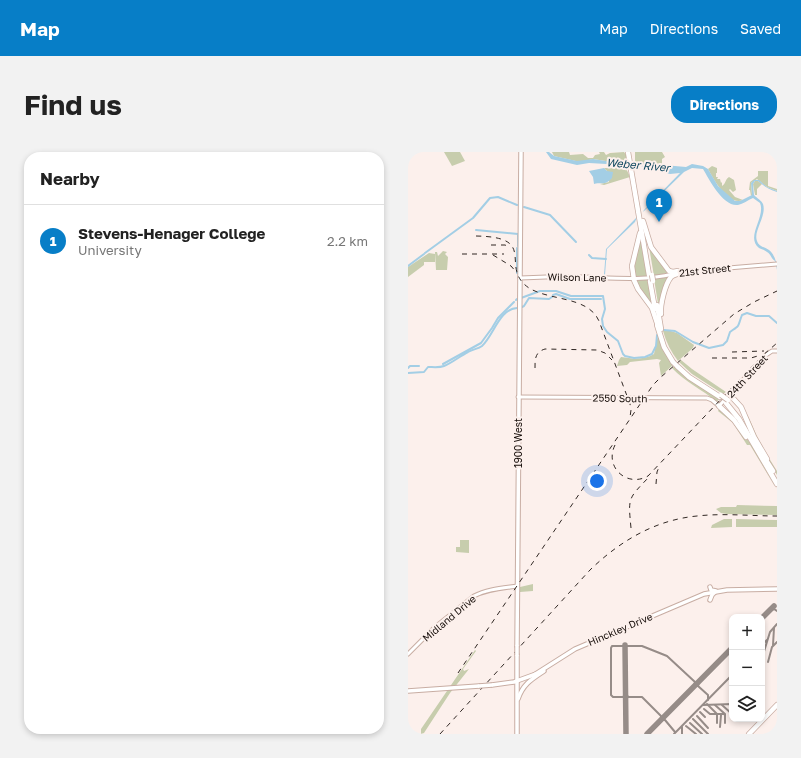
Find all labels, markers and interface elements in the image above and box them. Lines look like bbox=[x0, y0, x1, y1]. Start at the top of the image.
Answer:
text: Map bbox=[20, 17, 60, 40]
text: Map bbox=[599, 20, 628, 37]
text: Directions bbox=[650, 20, 718, 37]
text: Saved bbox=[740, 20, 781, 37]
button: Directions bbox=[671, 86, 777, 123]
text: Find us bbox=[24, 88, 122, 121]
water label: Weber River bbox=[606, 155, 672, 174]
text: Nearby bbox=[40, 168, 100, 189]
pin: 1 bbox=[646, 189, 672, 222]
text: Stevens-Henager College bbox=[78, 224, 265, 242]
text: 1 bbox=[50, 233, 56, 249]
text: 2.2 km bbox=[327, 233, 368, 249]
text: University bbox=[78, 242, 142, 258]
street label: 21st Street bbox=[678, 261, 732, 279]
street label: Wilson Lane bbox=[547, 270, 607, 284]
street label: 24th Street bbox=[724, 352, 770, 400]
street label: 2550 South bbox=[593, 392, 647, 404]
street label: 1900 West bbox=[512, 418, 524, 468]
your location bbox=[587, 471, 607, 491]
street label: Midland Drive bbox=[420, 592, 478, 644]
street label: Hinckley Drive bbox=[586, 610, 654, 648]
map controls bbox=[729, 614, 765, 722]
button: + bbox=[729, 614, 765, 650]
button: − bbox=[729, 650, 765, 686]
button: layers bbox=[729, 686, 765, 722]

